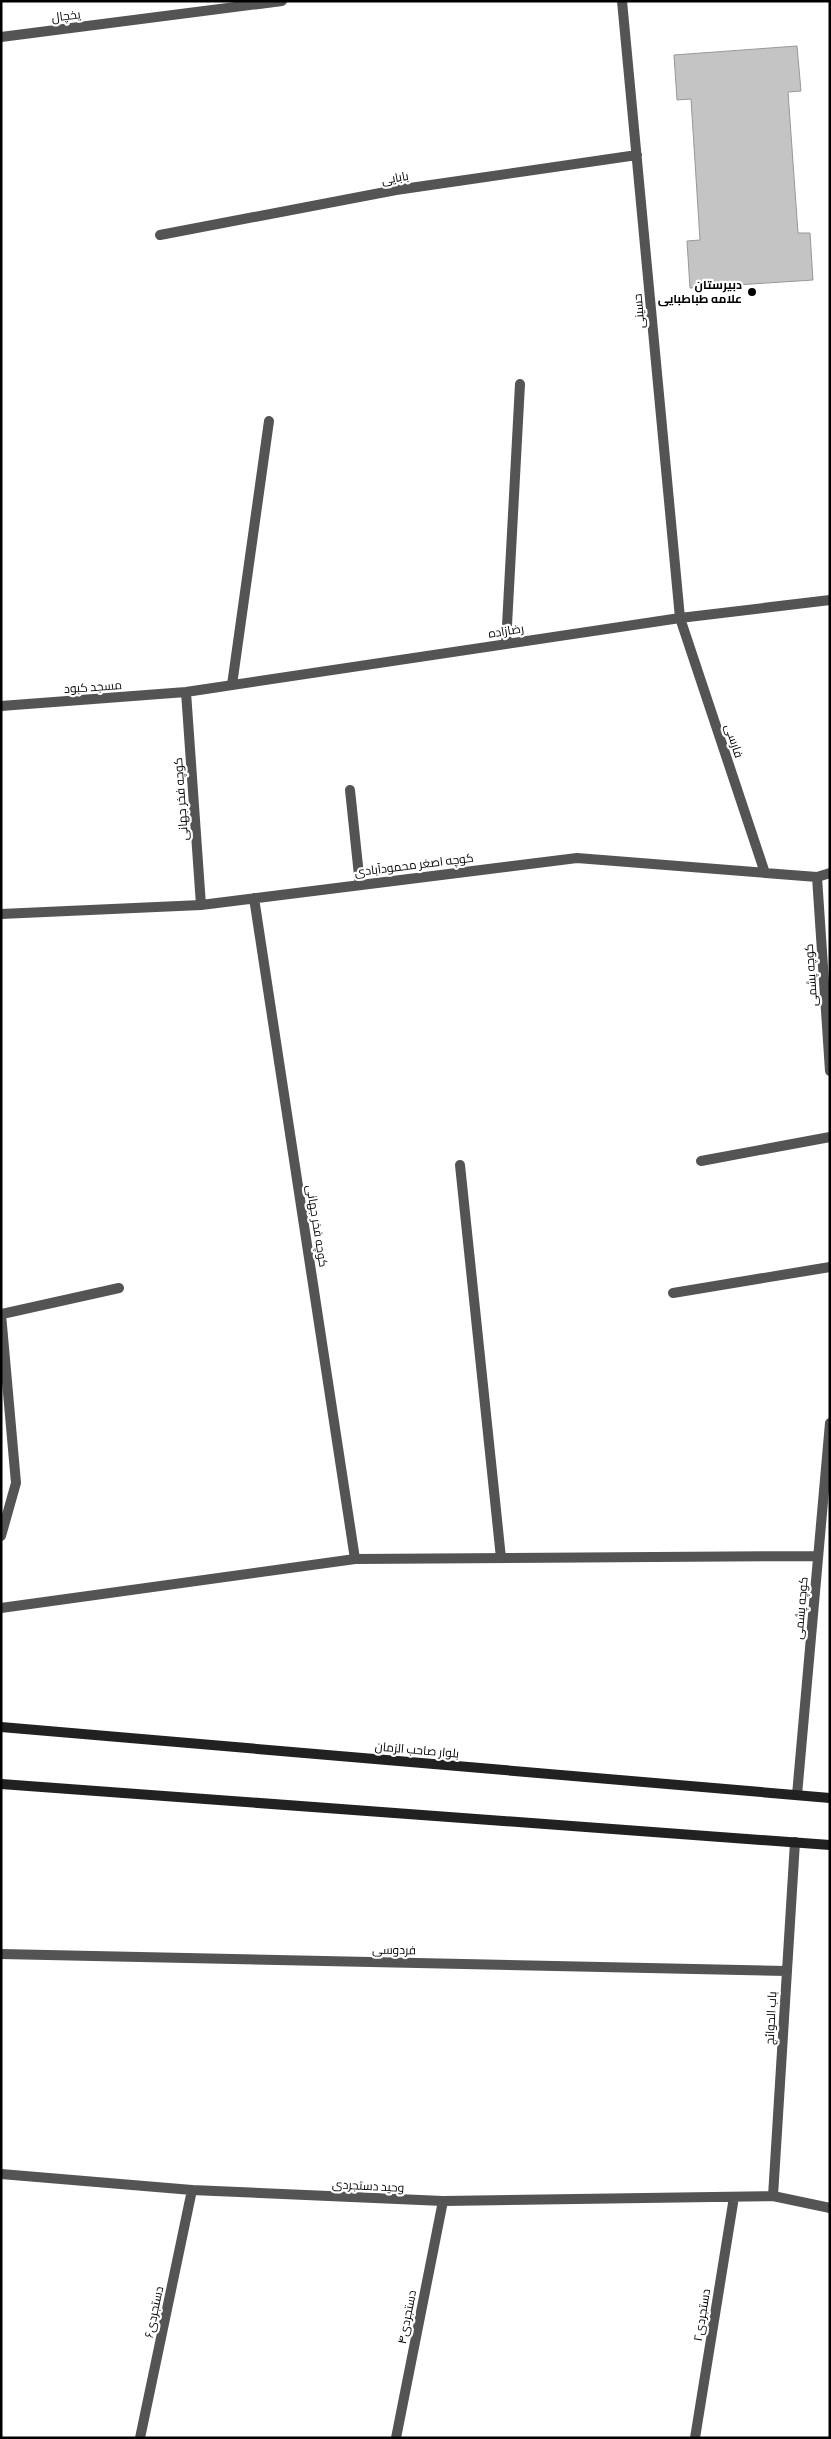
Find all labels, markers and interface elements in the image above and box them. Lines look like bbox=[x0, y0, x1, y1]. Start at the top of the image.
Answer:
street label: یخچال bbox=[51, 6, 82, 27]
street label: بابایی bbox=[380, 168, 410, 187]
place label: دبیرستان علامه طباطبایی bbox=[658, 277, 742, 307]
marker: دبیرستان علامه طباطبایی bbox=[746, 286, 758, 298]
street label: حسینی bbox=[630, 293, 647, 329]
street label: رضازاده bbox=[487, 620, 525, 641]
street label: مسجد کبود bbox=[64, 677, 122, 696]
street label: فارسی bbox=[722, 722, 747, 760]
street label: کوچه فخر جهانی bbox=[170, 757, 193, 841]
street label: کوچه اصغر محمودآبادی bbox=[354, 850, 475, 881]
street label: کوچه پشمی bbox=[801, 943, 822, 1007]
street label: کوچه فخر جهانی bbox=[302, 1184, 331, 1268]
street label: کوچه پشمی bbox=[790, 1576, 813, 1640]
street label: بلوار صاحب الزمان bbox=[374, 1738, 460, 1761]
street label: فردوسی bbox=[372, 1942, 416, 1957]
street label: باب الحوائج bbox=[762, 1991, 780, 2045]
street label: وحید دستجردی bbox=[332, 2176, 405, 2195]
street label: دستجردی۶ bbox=[141, 2285, 166, 2339]
street label: دستجردی۲ bbox=[690, 2287, 713, 2342]
street label: دستجردی۴ bbox=[394, 2288, 419, 2345]

